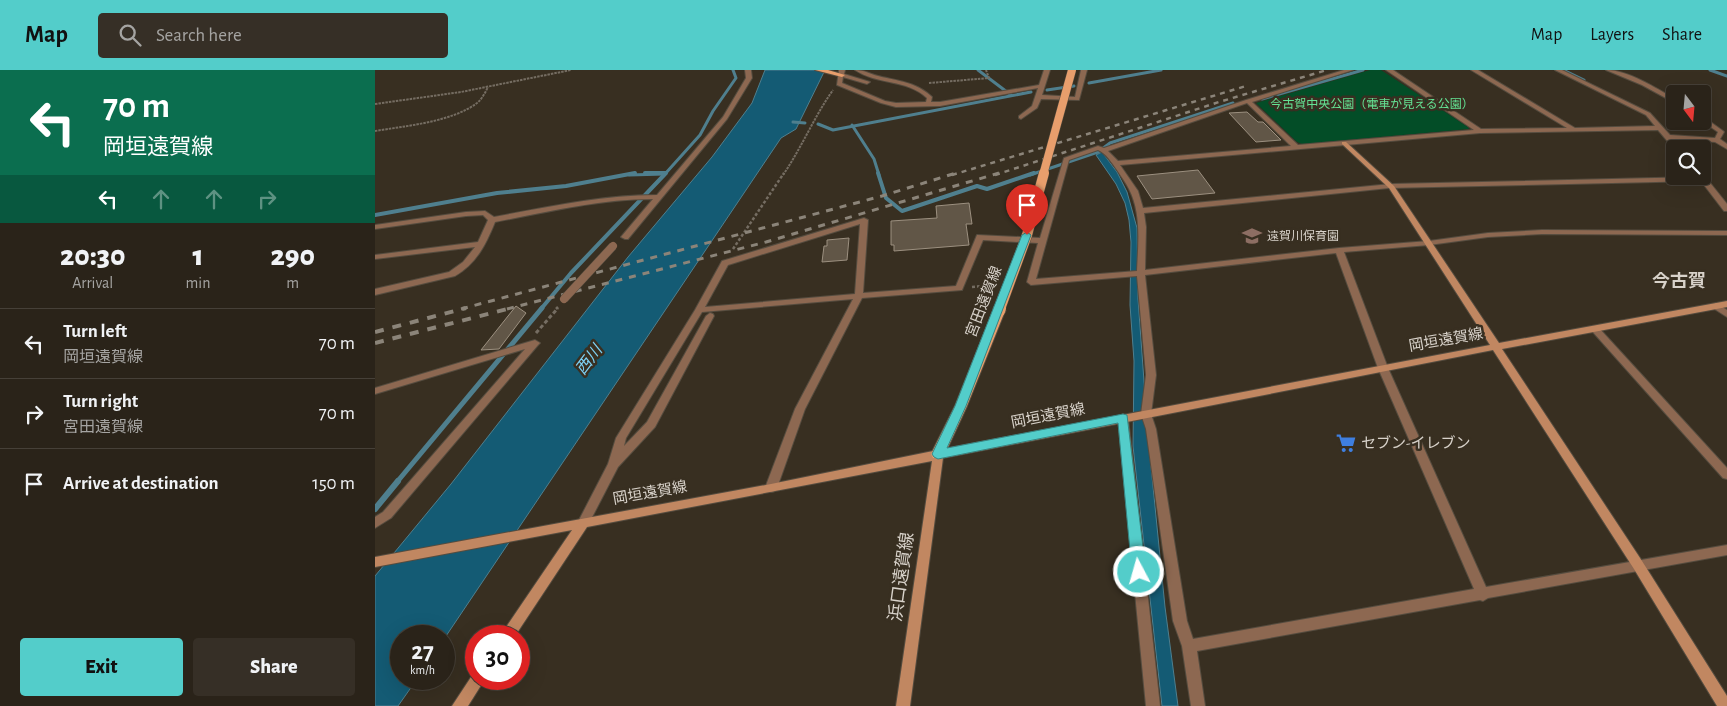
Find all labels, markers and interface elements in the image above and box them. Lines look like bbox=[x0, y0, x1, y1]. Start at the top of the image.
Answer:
search box bbox=[98, 13, 448, 58]
icon: search bbox=[116, 21, 144, 49]
text: Map bbox=[25, 23, 68, 47]
text: Search here bbox=[156, 26, 242, 45]
text: Map bbox=[1531, 26, 1562, 44]
text: Layers bbox=[1590, 26, 1634, 44]
text: Share bbox=[1662, 26, 1702, 44]
north arrow bbox=[1666, 85, 1711, 130]
map controls bbox=[1666, 85, 1711, 185]
text: 70 m bbox=[103, 89, 170, 124]
icon: left bbox=[20, 90, 85, 155]
park label: 今古賀中央公園（電車が見える公園） bbox=[1270, 97, 1474, 110]
text: 岡垣遠賀線 bbox=[103, 136, 213, 158]
button: search bbox=[1666, 140, 1711, 185]
pin bbox=[1006, 184, 1048, 235]
icon: left bbox=[94, 185, 122, 213]
icon: ahead bbox=[147, 185, 175, 213]
icon: ahead bbox=[200, 185, 228, 213]
icon: right bbox=[253, 185, 281, 213]
icon: arrive bbox=[1013, 191, 1041, 219]
school or university icon: 遠賀川保育園 bbox=[1241, 225, 1263, 247]
place label: 遠賀川保育園 bbox=[1267, 229, 1339, 242]
text: 20:30 bbox=[60, 241, 125, 271]
text: 1 bbox=[192, 241, 203, 271]
text: 290 bbox=[270, 241, 315, 271]
street label: 宮田遠賀線 bbox=[963, 264, 1004, 340]
district label: 今古賀 bbox=[1652, 272, 1706, 291]
text: Arrival bbox=[72, 275, 113, 291]
text: min bbox=[185, 275, 210, 291]
text: m bbox=[286, 275, 299, 291]
text: Turn left bbox=[63, 322, 127, 341]
street label: 岡垣遠賀線 bbox=[1408, 325, 1484, 354]
icon: left bbox=[20, 330, 48, 358]
text: 70 m bbox=[319, 334, 355, 353]
water label: 西川 bbox=[573, 341, 606, 378]
text: 岡垣遠賀線 bbox=[63, 349, 143, 365]
text: Turn right bbox=[63, 392, 138, 411]
icon: right bbox=[20, 400, 48, 428]
street label: 岡垣遠賀線 bbox=[1010, 400, 1086, 431]
text: 70 m bbox=[319, 404, 355, 423]
text: 宮田遠賀線 bbox=[63, 419, 143, 435]
supermarket icon: セブン-イレブン bbox=[1335, 432, 1357, 454]
place label: セブン-イレブン bbox=[1361, 435, 1471, 451]
icon: arrive bbox=[20, 470, 48, 498]
text: Arrive at destination bbox=[63, 474, 219, 493]
text: 150 m bbox=[312, 474, 355, 493]
street label: 岡垣遠賀線 bbox=[612, 478, 688, 507]
street label: 浜口遠賀線 bbox=[885, 531, 917, 623]
position arrow bbox=[1112, 545, 1164, 597]
speed limit sign: 30 bbox=[465, 625, 530, 690]
button: Exit bbox=[20, 638, 183, 696]
button: Share bbox=[193, 638, 355, 696]
text: 27 bbox=[411, 639, 434, 664]
text: km/h bbox=[410, 664, 435, 676]

